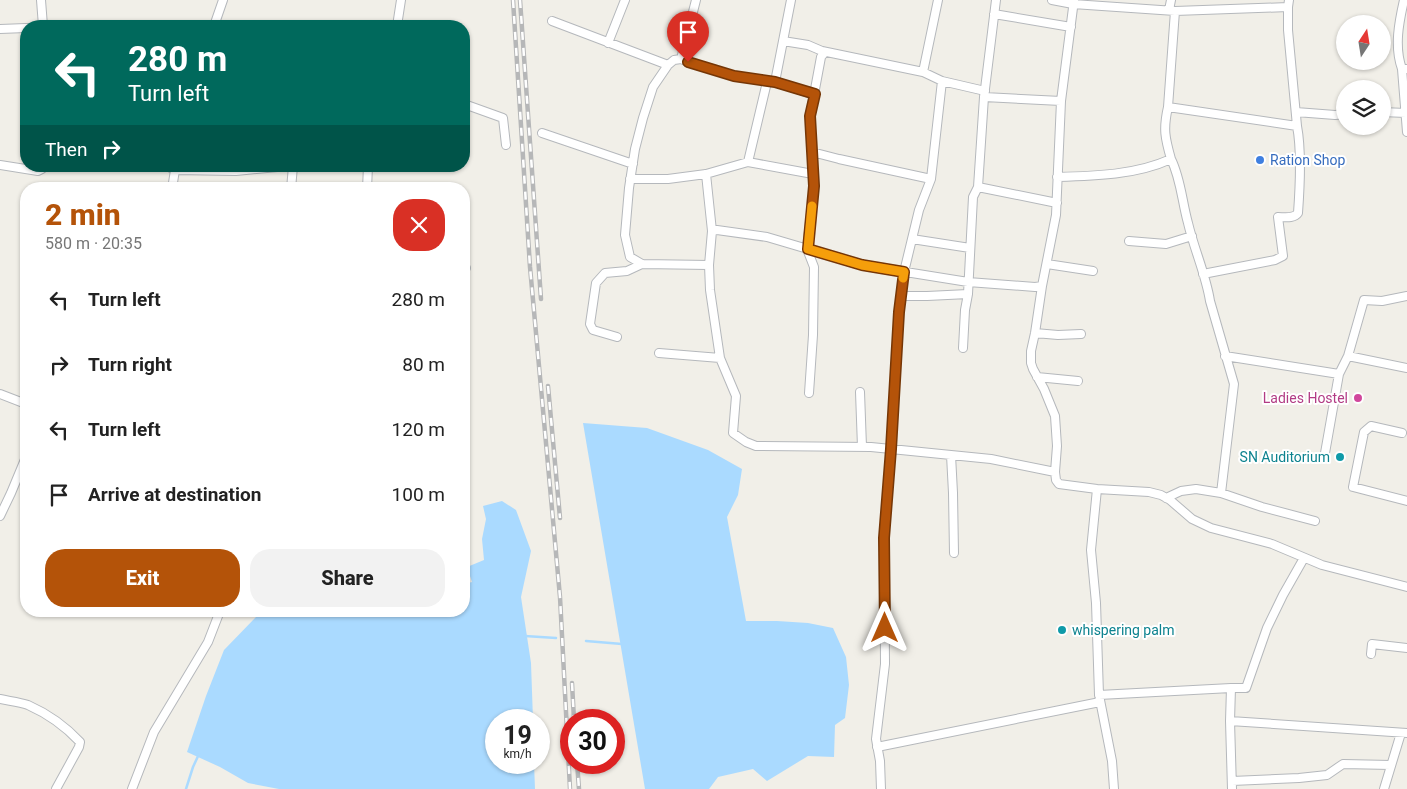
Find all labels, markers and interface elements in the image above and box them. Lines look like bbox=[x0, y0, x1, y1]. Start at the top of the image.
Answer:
pin bbox=[667, 11, 709, 62]
north arrow bbox=[1336, 15, 1391, 70]
map controls bbox=[1336, 15, 1391, 135]
icon: arrive bbox=[674, 18, 702, 46]
text: 280 m bbox=[128, 39, 227, 80]
icon: left bbox=[45, 40, 110, 105]
button: layers bbox=[1336, 80, 1391, 135]
text: Turn left bbox=[128, 81, 209, 106]
icon: right bbox=[97, 135, 125, 163]
text: Then bbox=[45, 138, 87, 161]
place label: Ration Shop bbox=[1270, 152, 1345, 168]
marker: Ration Shop bbox=[1254, 154, 1266, 166]
text: 2 min bbox=[45, 197, 121, 232]
button: close bbox=[393, 199, 445, 251]
text: 580 m · 20:35 bbox=[45, 234, 142, 253]
icon: left bbox=[45, 286, 73, 314]
text: Turn left bbox=[88, 288, 161, 311]
text: 280 m bbox=[392, 288, 445, 311]
icon: right bbox=[45, 351, 73, 379]
text: Turn right bbox=[88, 353, 172, 376]
text: 80 m bbox=[402, 353, 445, 376]
place label: Ladies Hostel bbox=[1263, 390, 1348, 406]
marker: Ladies Hostel bbox=[1352, 392, 1364, 404]
icon: left bbox=[45, 416, 73, 444]
text: Turn left bbox=[88, 418, 161, 441]
text: 120 m bbox=[392, 418, 445, 441]
place label: SN Auditorium bbox=[1240, 449, 1330, 465]
marker: SN Auditorium bbox=[1334, 451, 1346, 463]
icon: arrive bbox=[45, 481, 73, 509]
text: Arrive at destination bbox=[88, 483, 261, 506]
text: 100 m bbox=[392, 483, 445, 506]
button: Exit bbox=[45, 549, 240, 607]
button: Share bbox=[250, 549, 445, 607]
position arrow bbox=[858, 601, 910, 653]
place label: whispering palm bbox=[1072, 622, 1175, 638]
marker: whispering palm bbox=[1056, 624, 1068, 636]
speed limit sign: 30 bbox=[560, 709, 625, 774]
text: 19 bbox=[503, 721, 532, 750]
text: km/h bbox=[503, 747, 532, 761]

